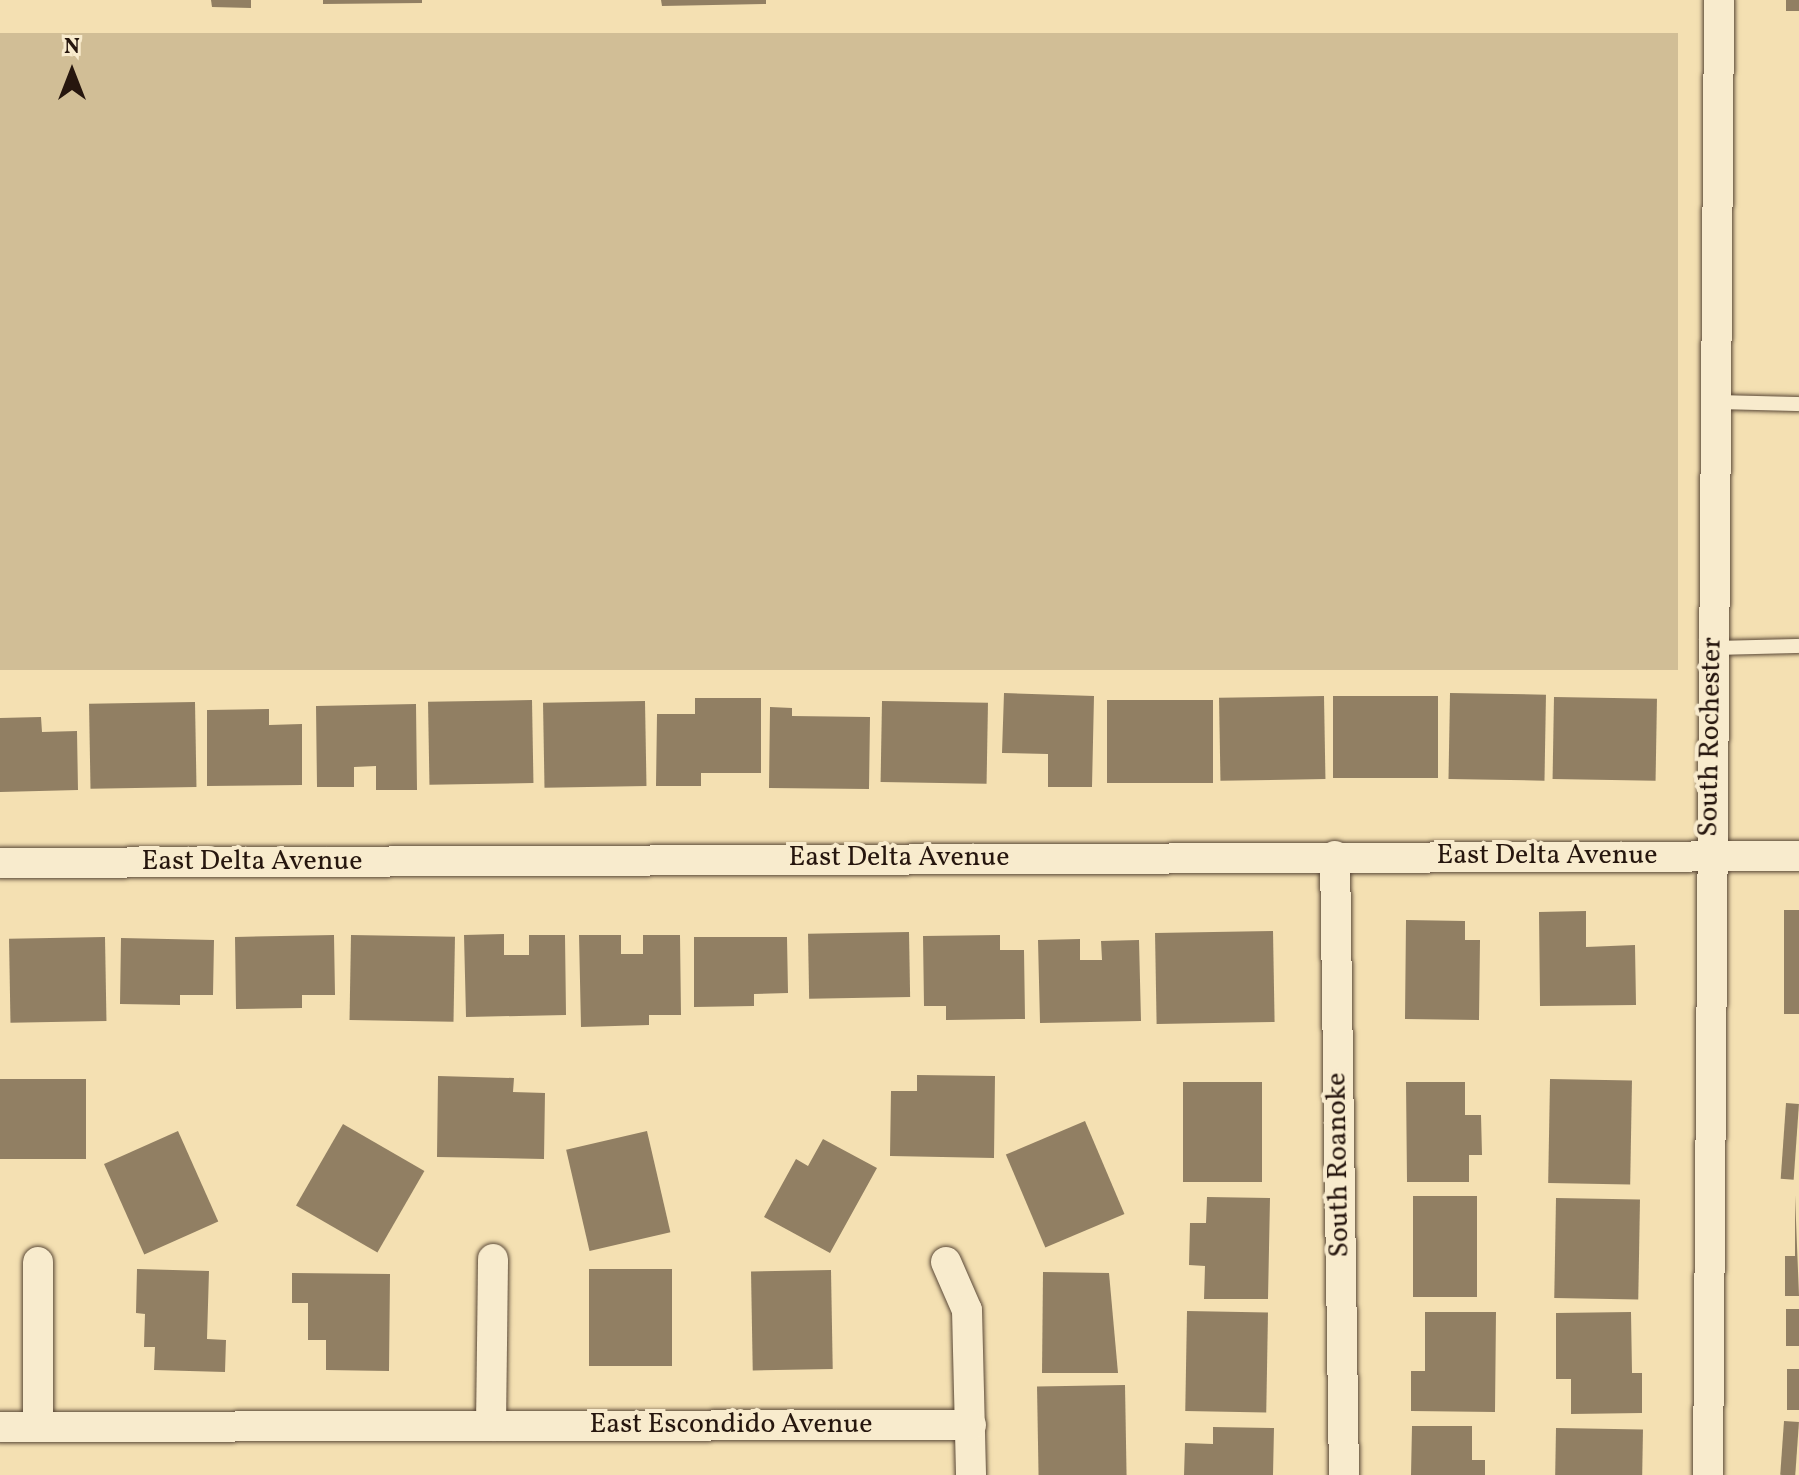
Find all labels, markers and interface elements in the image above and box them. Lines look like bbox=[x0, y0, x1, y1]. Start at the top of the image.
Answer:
north arrow bbox=[32, 32, 112, 112]
text: N bbox=[64, 32, 80, 63]
street label: South Rochester bbox=[1692, 637, 1730, 837]
street label: East Delta Avenue bbox=[1436, 839, 1658, 873]
street label: East Delta Avenue bbox=[788, 841, 1010, 875]
street label: East Delta Avenue bbox=[141, 845, 363, 879]
street label: South Roanoke bbox=[1321, 1072, 1357, 1258]
street label: East Escondido Avenue bbox=[589, 1408, 873, 1442]

